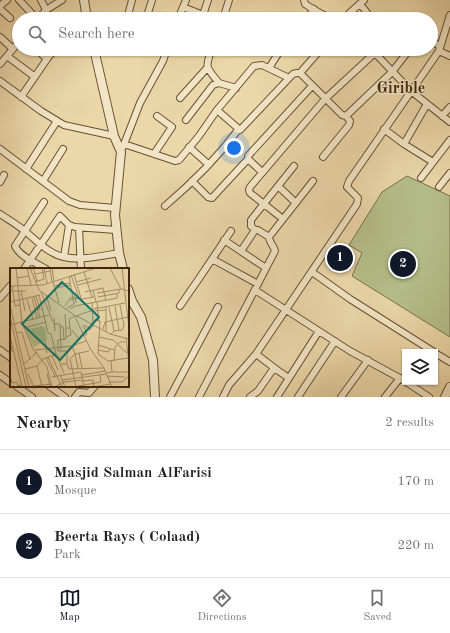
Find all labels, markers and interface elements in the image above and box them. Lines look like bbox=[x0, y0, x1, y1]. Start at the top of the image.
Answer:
search box bbox=[12, 12, 438, 56]
icon: search bbox=[26, 23, 48, 45]
text: Search here bbox=[58, 27, 135, 42]
district label: Girible bbox=[377, 81, 425, 97]
your location bbox=[224, 138, 244, 158]
pin: 1 bbox=[327, 243, 353, 273]
pin: 2 bbox=[390, 249, 416, 279]
inset map bbox=[10, 268, 129, 387]
map controls bbox=[402, 349, 438, 385]
button: layers bbox=[402, 349, 438, 385]
text: Nearby bbox=[16, 415, 71, 432]
text: 2 results bbox=[385, 416, 434, 429]
text: Masjid Salman AlFarisi bbox=[54, 466, 212, 481]
text: 1 bbox=[25, 475, 33, 488]
text: 170 m bbox=[397, 475, 434, 488]
text: Mosque bbox=[54, 484, 96, 497]
text: Beerta Rays ( Colaad) bbox=[54, 530, 200, 545]
text: 2 bbox=[25, 539, 33, 552]
text: 220 m bbox=[397, 539, 434, 552]
text: Park bbox=[54, 548, 81, 561]
tab: Map bbox=[59, 587, 81, 625]
tab: Directions bbox=[198, 587, 246, 625]
tab: Saved bbox=[363, 587, 391, 625]

